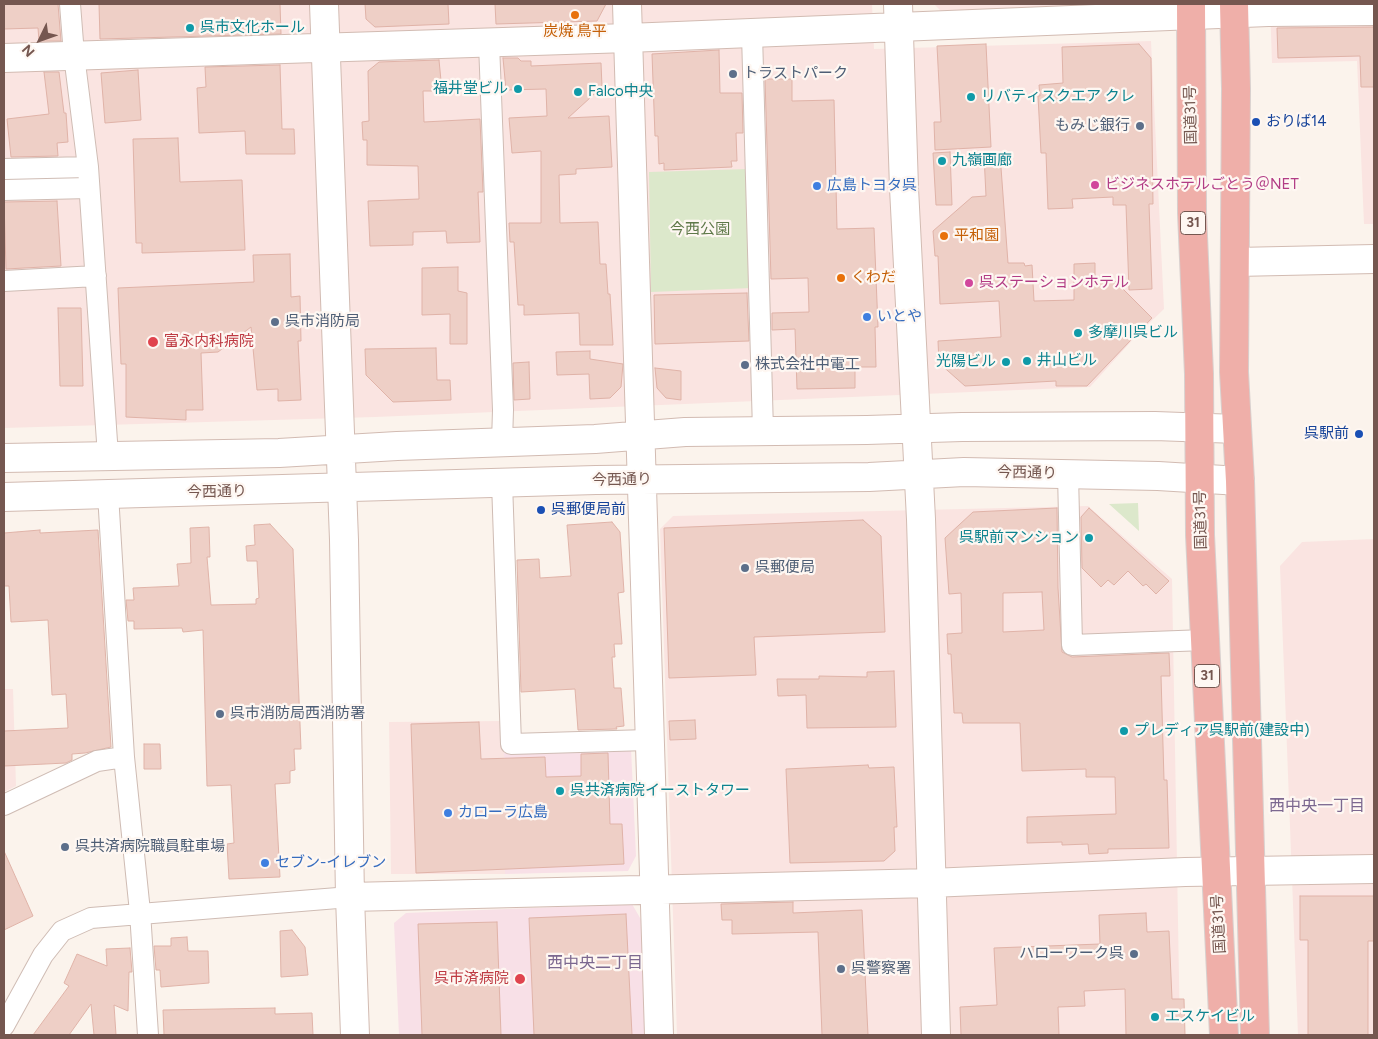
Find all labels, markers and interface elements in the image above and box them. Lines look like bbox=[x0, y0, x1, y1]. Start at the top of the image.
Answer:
marker: 炭焼 鳥平 bbox=[569, 9, 581, 21]
north arrow bbox=[15, 15, 65, 65]
place label: 呉市文化ホール bbox=[200, 19, 305, 37]
marker: 呉市文化ホール bbox=[184, 22, 196, 34]
place label: 炭焼 鳥平 bbox=[543, 23, 607, 41]
text: N bbox=[19, 41, 38, 60]
place label: トラストパーク bbox=[743, 65, 848, 83]
marker: トラストパーク bbox=[727, 68, 739, 80]
place label: 福井堂ビル bbox=[433, 80, 508, 98]
marker: 福井堂ビル bbox=[512, 83, 524, 95]
place label: Falco中央 bbox=[588, 83, 654, 101]
street label: 国道31号 bbox=[1181, 85, 1201, 145]
marker: Falco中央 bbox=[572, 86, 584, 98]
place label: リバティスクエア クレ bbox=[981, 88, 1135, 106]
marker: リバティスクエア クレ bbox=[965, 91, 977, 103]
place label: おりば14 bbox=[1266, 113, 1327, 131]
marker: おりば14 bbox=[1250, 116, 1262, 128]
place label: もみじ銀行 bbox=[1055, 117, 1130, 135]
marker: もみじ銀行 bbox=[1134, 120, 1146, 132]
place label: 九嶺画廊 bbox=[952, 152, 1012, 170]
marker: 九嶺画廊 bbox=[936, 155, 948, 167]
place label: ビジネスホテルごとう＠NET bbox=[1105, 176, 1299, 194]
place label: 広島トヨタ呉 bbox=[827, 177, 917, 195]
marker: ビジネスホテルごとう＠NET bbox=[1089, 179, 1101, 191]
marker: 広島トヨタ呉 bbox=[811, 180, 823, 192]
road number: 31 bbox=[1180, 212, 1206, 234]
park label: 今西公園 bbox=[670, 221, 730, 239]
place label: 平和園 bbox=[954, 227, 999, 245]
marker: 平和園 bbox=[938, 230, 950, 242]
place label: くわだ bbox=[851, 269, 896, 287]
marker: くわだ bbox=[835, 272, 847, 284]
place label: 呉ステーションホテル bbox=[979, 274, 1129, 292]
marker: 呉ステーションホテル bbox=[963, 277, 975, 289]
place label: いとや bbox=[877, 308, 922, 326]
marker: いとや bbox=[861, 311, 873, 323]
place label: 呉市消防局 bbox=[285, 313, 360, 331]
marker: 呉市消防局 bbox=[269, 316, 281, 328]
place label: 多摩川呉ビル bbox=[1088, 324, 1178, 342]
marker: 多摩川呉ビル bbox=[1072, 327, 1084, 339]
place label: 富永内科病院 bbox=[164, 333, 254, 351]
marker: 富永内科病院 bbox=[146, 335, 160, 349]
place label: 井山ビル bbox=[1037, 352, 1097, 370]
place label: 光陽ビル bbox=[936, 353, 996, 371]
marker: 井山ビル bbox=[1021, 355, 1033, 367]
place label: 株式会社中電工 bbox=[755, 356, 860, 374]
marker: 光陽ビル bbox=[1000, 356, 1012, 368]
marker: 株式会社中電工 bbox=[739, 359, 751, 371]
place label: 呉駅前 bbox=[1304, 425, 1349, 443]
marker: 呉駅前 bbox=[1353, 428, 1365, 440]
street label: 今西通り bbox=[997, 463, 1057, 483]
street label: 今西通り bbox=[592, 470, 652, 490]
street label: 今西通り bbox=[187, 482, 247, 502]
street label: 国道31号 bbox=[1191, 490, 1211, 550]
place label: 呉郵便局前 bbox=[551, 501, 626, 519]
marker: 呉郵便局前 bbox=[535, 504, 547, 516]
place label: 呉駅前マンション bbox=[959, 529, 1079, 547]
marker: 呉駅前マンション bbox=[1083, 532, 1095, 544]
place label: 呉郵便局 bbox=[755, 559, 815, 577]
marker: 呉郵便局 bbox=[739, 562, 751, 574]
road number: 31 bbox=[1194, 664, 1220, 688]
place label: 呉市消防局西消防署 bbox=[230, 705, 365, 723]
marker: 呉市消防局西消防署 bbox=[214, 708, 226, 720]
place label: プレディア呉駅前(建設中) bbox=[1134, 722, 1310, 740]
marker: プレディア呉駅前(建設中) bbox=[1118, 725, 1130, 737]
place label: 呉共済病院イーストタワー bbox=[570, 782, 750, 800]
marker: 呉共済病院イーストタワー bbox=[554, 785, 566, 797]
district label: 西中央一丁目 bbox=[1269, 796, 1365, 816]
place label: カローラ広島 bbox=[458, 804, 548, 822]
marker: カローラ広島 bbox=[442, 807, 454, 819]
place label: 呉共済病院職員駐車場 bbox=[75, 838, 225, 856]
marker: 呉共済病院職員駐車場 bbox=[59, 841, 71, 853]
place label: セブン-イレブン bbox=[275, 854, 386, 872]
marker: セブン-イレブン bbox=[259, 857, 271, 869]
street label: 国道31号 bbox=[1208, 894, 1230, 954]
place label: ハローワーク呉 bbox=[1019, 945, 1124, 963]
marker: ハローワーク呉 bbox=[1128, 948, 1140, 960]
district label: 西中央二丁目 bbox=[547, 953, 643, 973]
place label: 呉警察署 bbox=[851, 960, 911, 978]
marker: 呉警察署 bbox=[835, 963, 847, 975]
place label: 呉市済病院 bbox=[434, 970, 509, 988]
marker: 呉市済病院 bbox=[513, 972, 527, 986]
place label: エスケイビル bbox=[1165, 1008, 1255, 1026]
marker: エスケイビル bbox=[1149, 1011, 1161, 1023]

